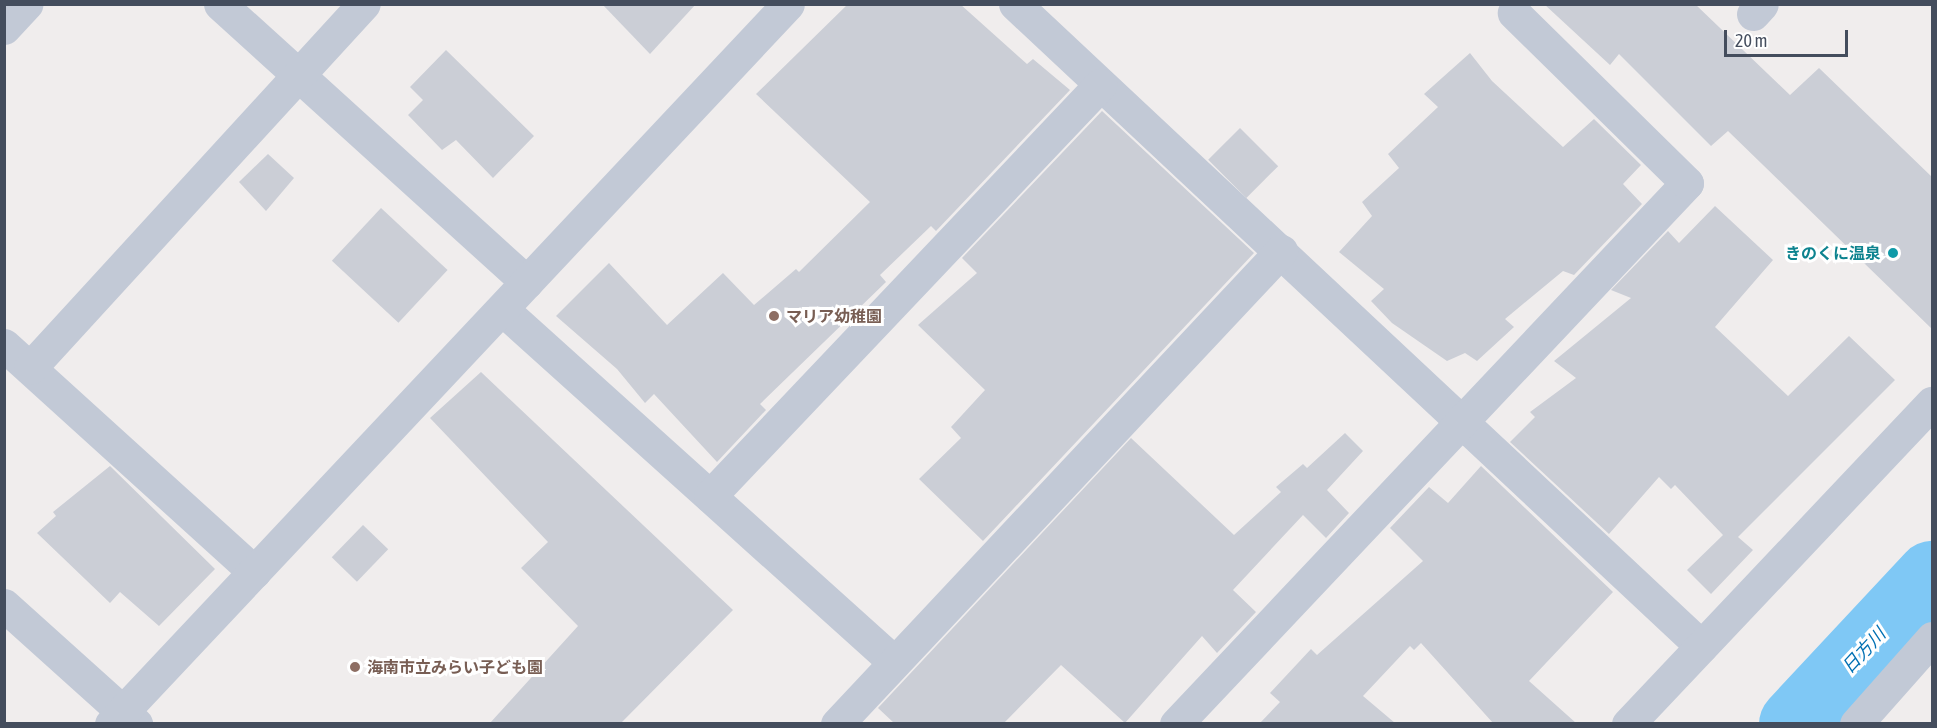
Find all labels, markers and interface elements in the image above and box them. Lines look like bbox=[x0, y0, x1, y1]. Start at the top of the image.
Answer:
scale bar bbox=[1727, 18, 1852, 56]
text: 20 m bbox=[1735, 30, 1767, 51]
place label: きのくに温泉 bbox=[1785, 243, 1881, 263]
marker: きのくに温泉 bbox=[1886, 246, 1900, 260]
place label: マリア幼稚園 bbox=[786, 306, 882, 326]
marker: マリア幼稚園 bbox=[767, 309, 781, 323]
water label: 日方川 bbox=[1838, 624, 1890, 678]
place label: 海南市立みらい子ども園 bbox=[367, 657, 543, 677]
marker: 海南市立みらい子ども園 bbox=[348, 660, 362, 674]

